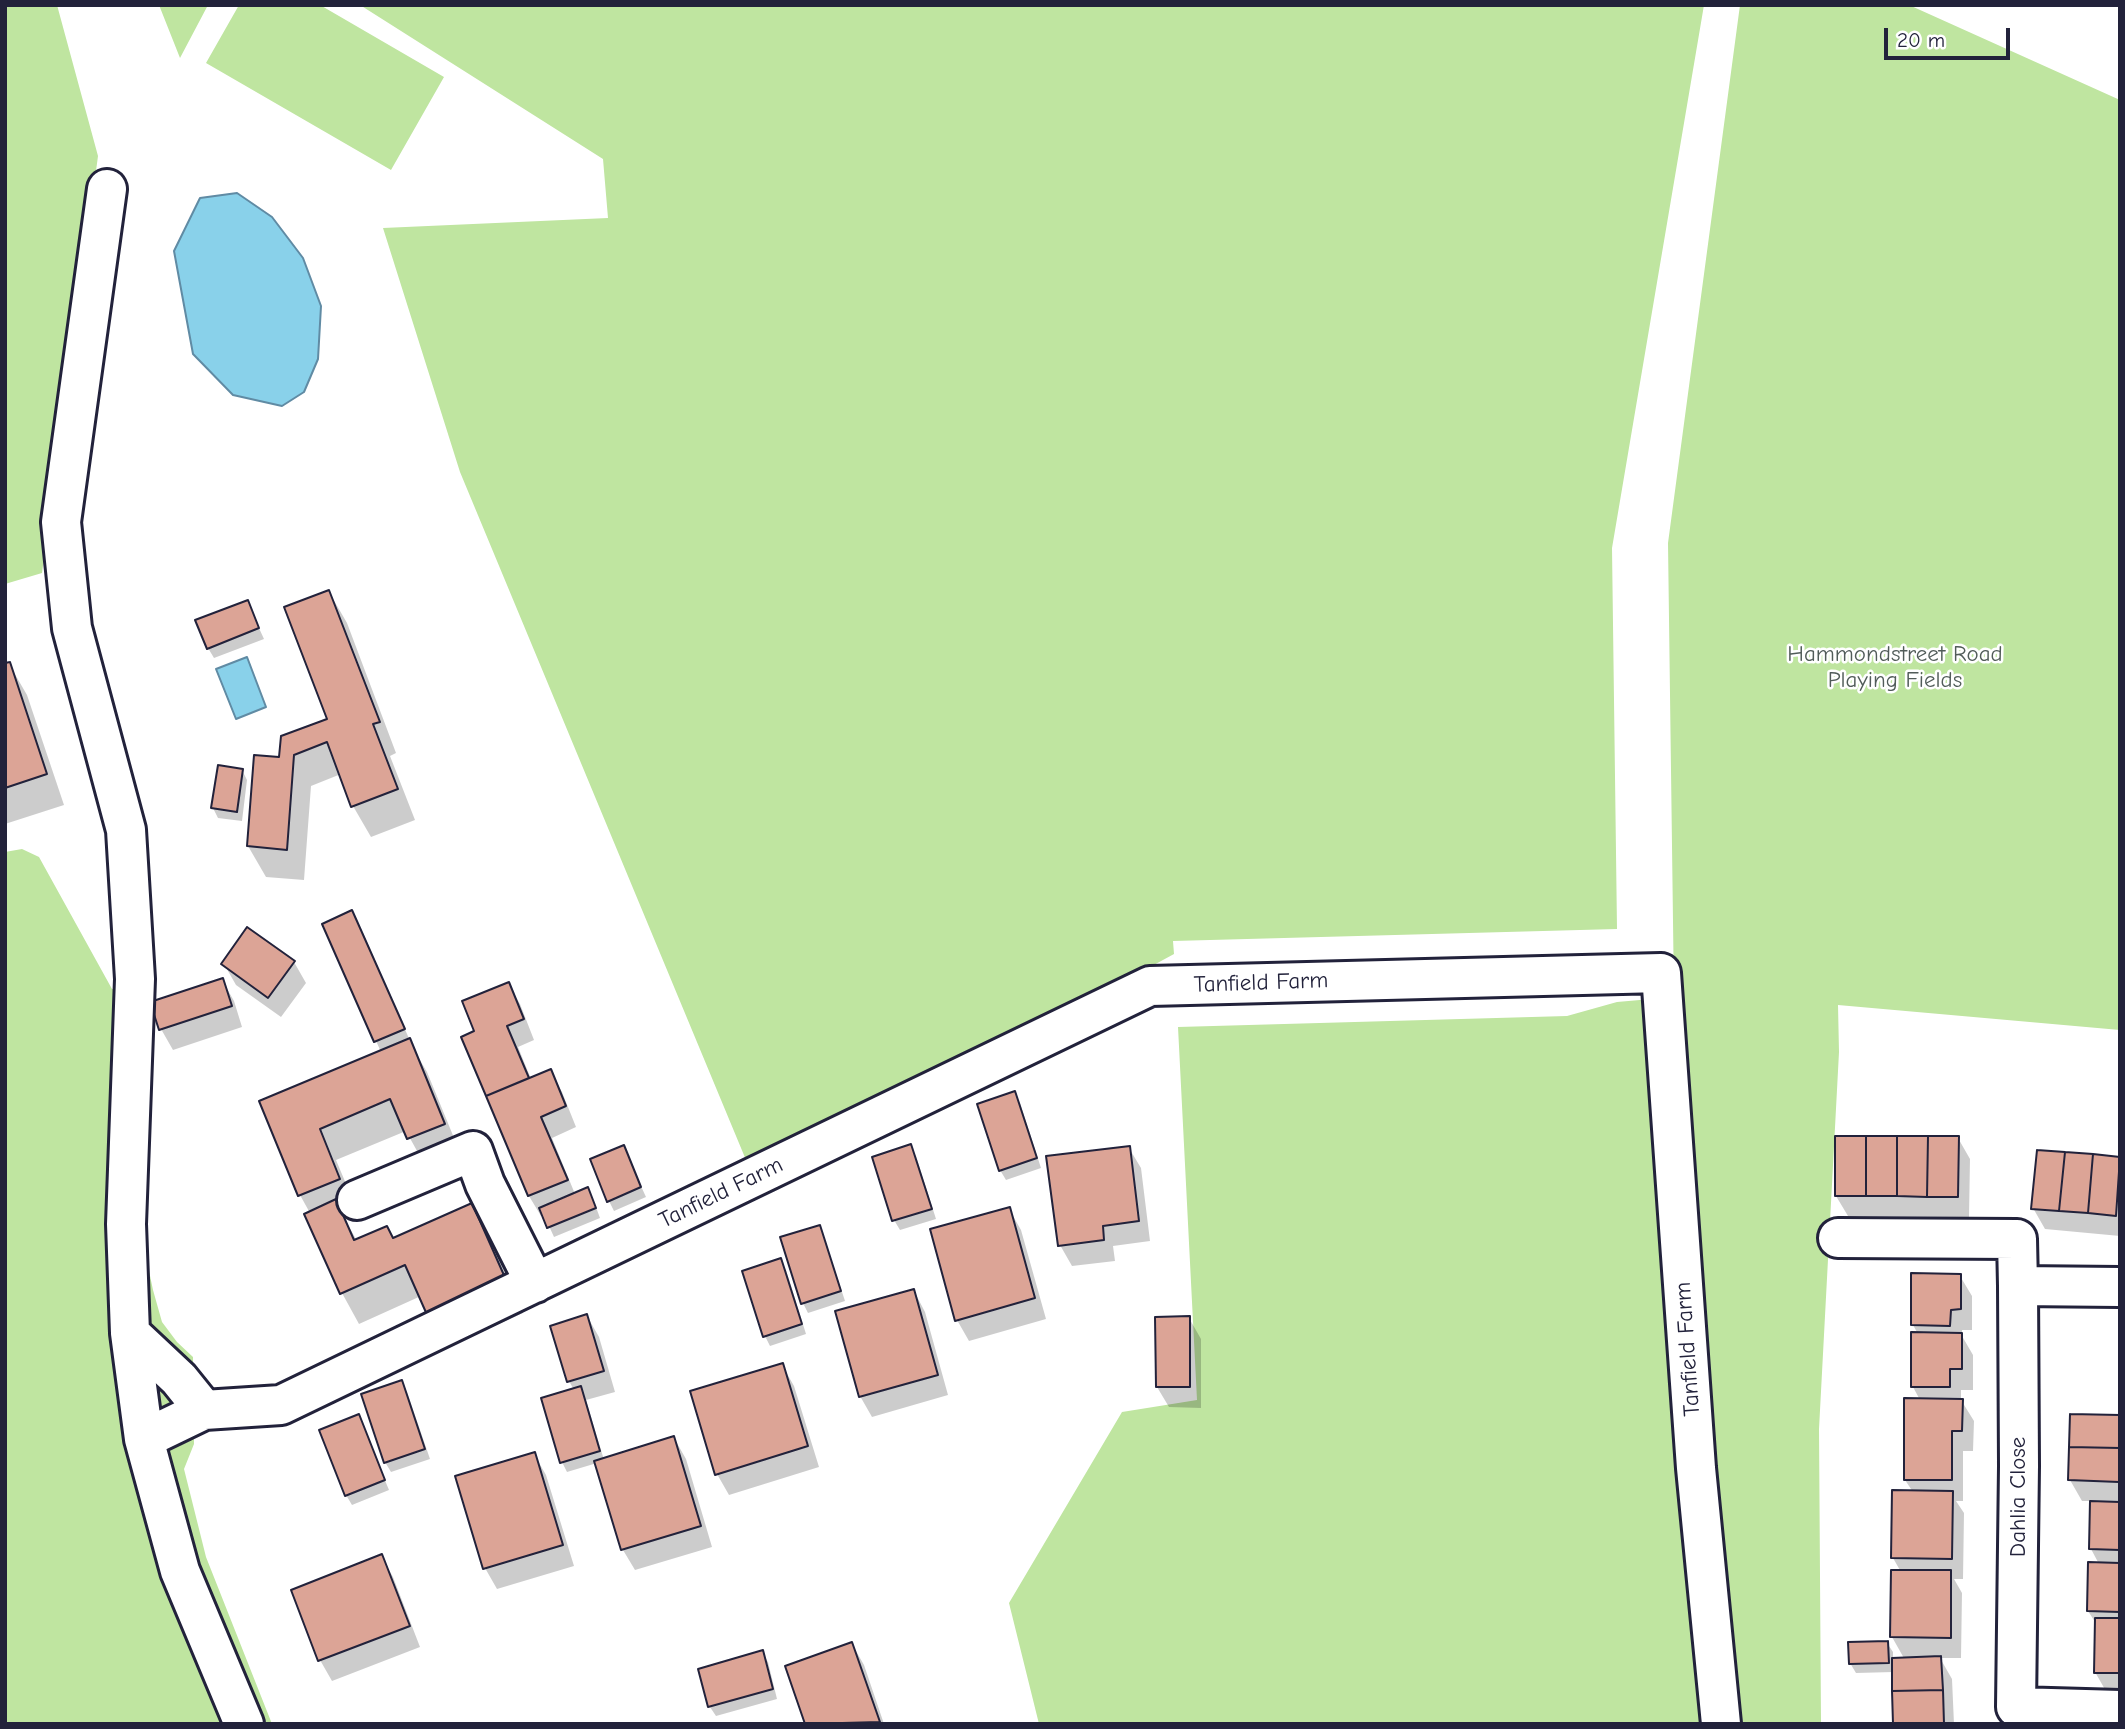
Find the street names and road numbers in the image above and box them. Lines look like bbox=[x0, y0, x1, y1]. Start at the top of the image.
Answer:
street label: Tanfield Farm bbox=[1193, 967, 1329, 999]
street label: Tanfield Farm bbox=[655, 1151, 787, 1235]
street label: Tanfield Farm bbox=[1670, 1281, 1706, 1417]
street label: Dahlia Close bbox=[2004, 1437, 2032, 1557]

